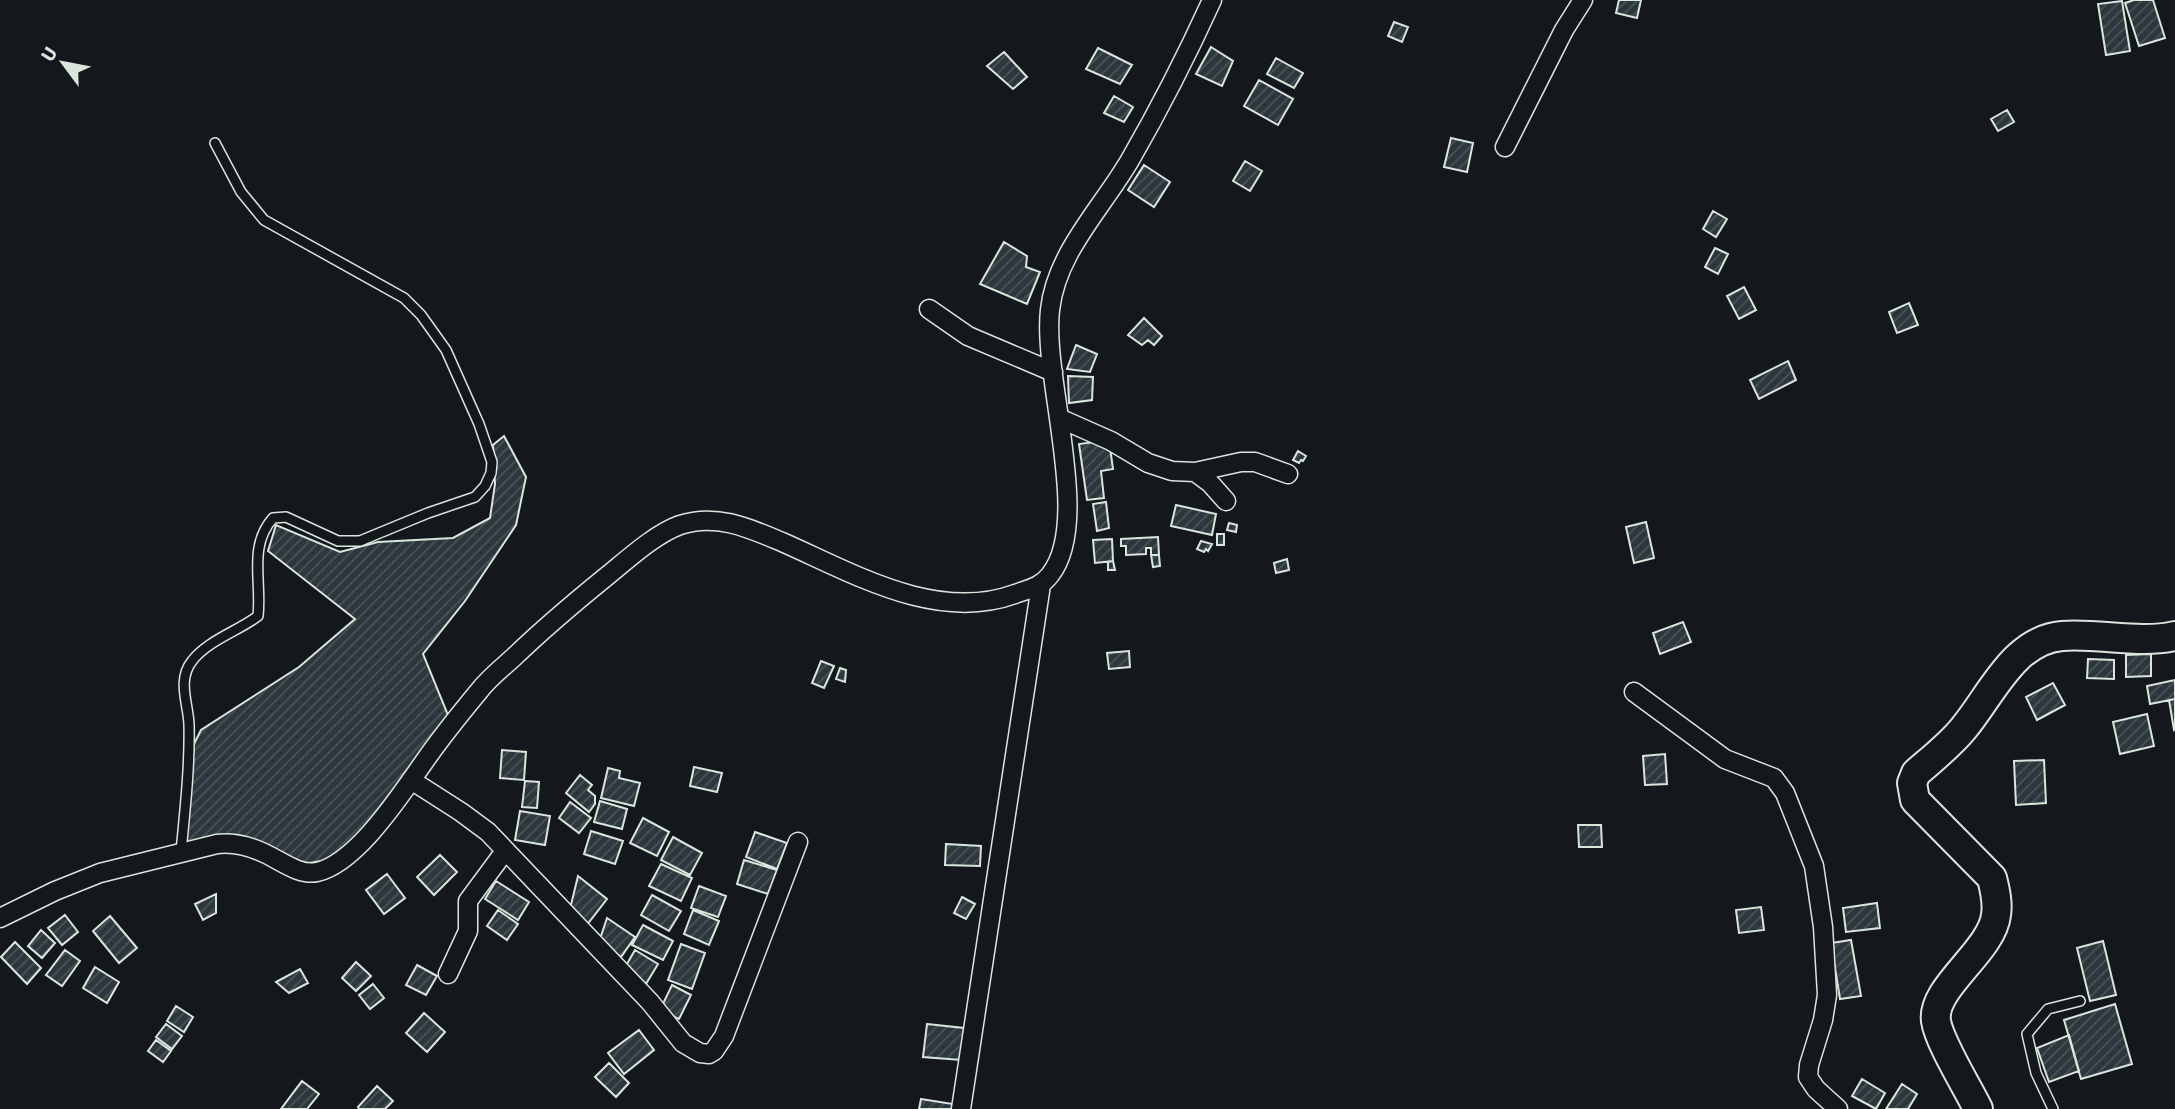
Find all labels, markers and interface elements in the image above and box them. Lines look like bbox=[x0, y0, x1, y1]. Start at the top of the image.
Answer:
north arrow bbox=[28, 28, 98, 98]
text: U bbox=[36, 43, 63, 66]

